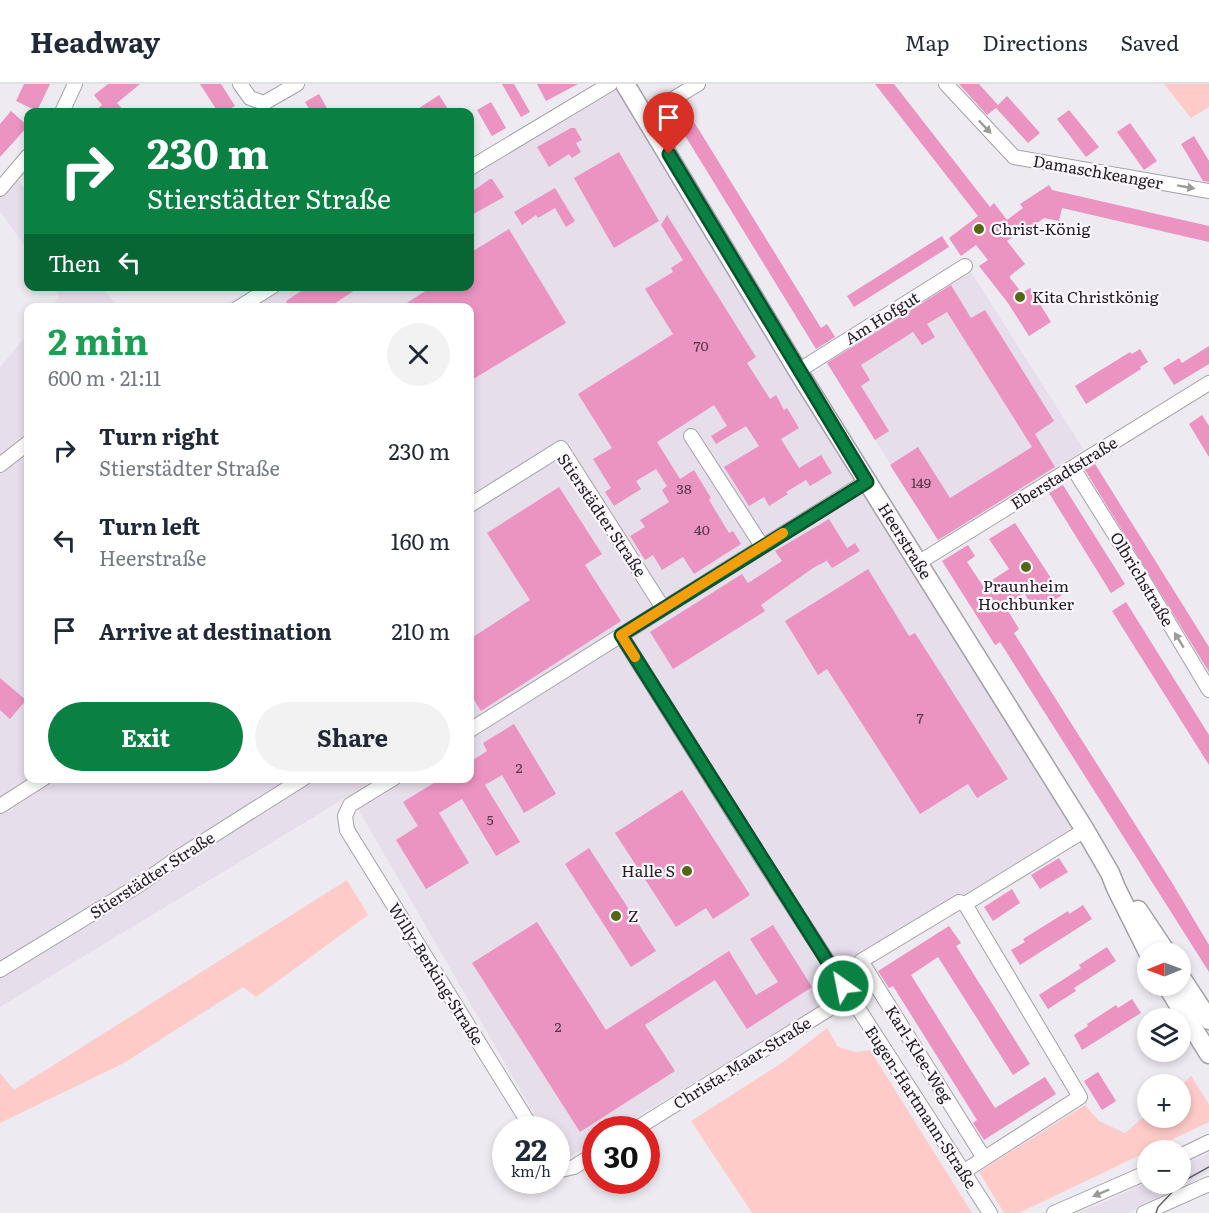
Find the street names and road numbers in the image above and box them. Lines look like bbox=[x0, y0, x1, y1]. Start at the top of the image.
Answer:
street label: Damaschkeanger bbox=[1031, 148, 1166, 194]
street label: Am Hofgut bbox=[839, 284, 924, 350]
street label: Eberstadtstraße bbox=[1006, 430, 1121, 515]
street label: Stierstädter Straße bbox=[552, 448, 653, 581]
street label: Heerstraße bbox=[873, 498, 939, 583]
street label: Olbrichstraße bbox=[1105, 527, 1181, 630]
street label: Stierstädter Straße bbox=[84, 825, 219, 924]
street label: Willy-Berking-Straße bbox=[383, 898, 490, 1049]
street label: Karl-Klee-Weg bbox=[880, 1000, 959, 1107]
street label: Christa-Maar-Straße bbox=[668, 1010, 815, 1114]
street label: Eugen-Hartmann-Straße bbox=[860, 1020, 984, 1193]

